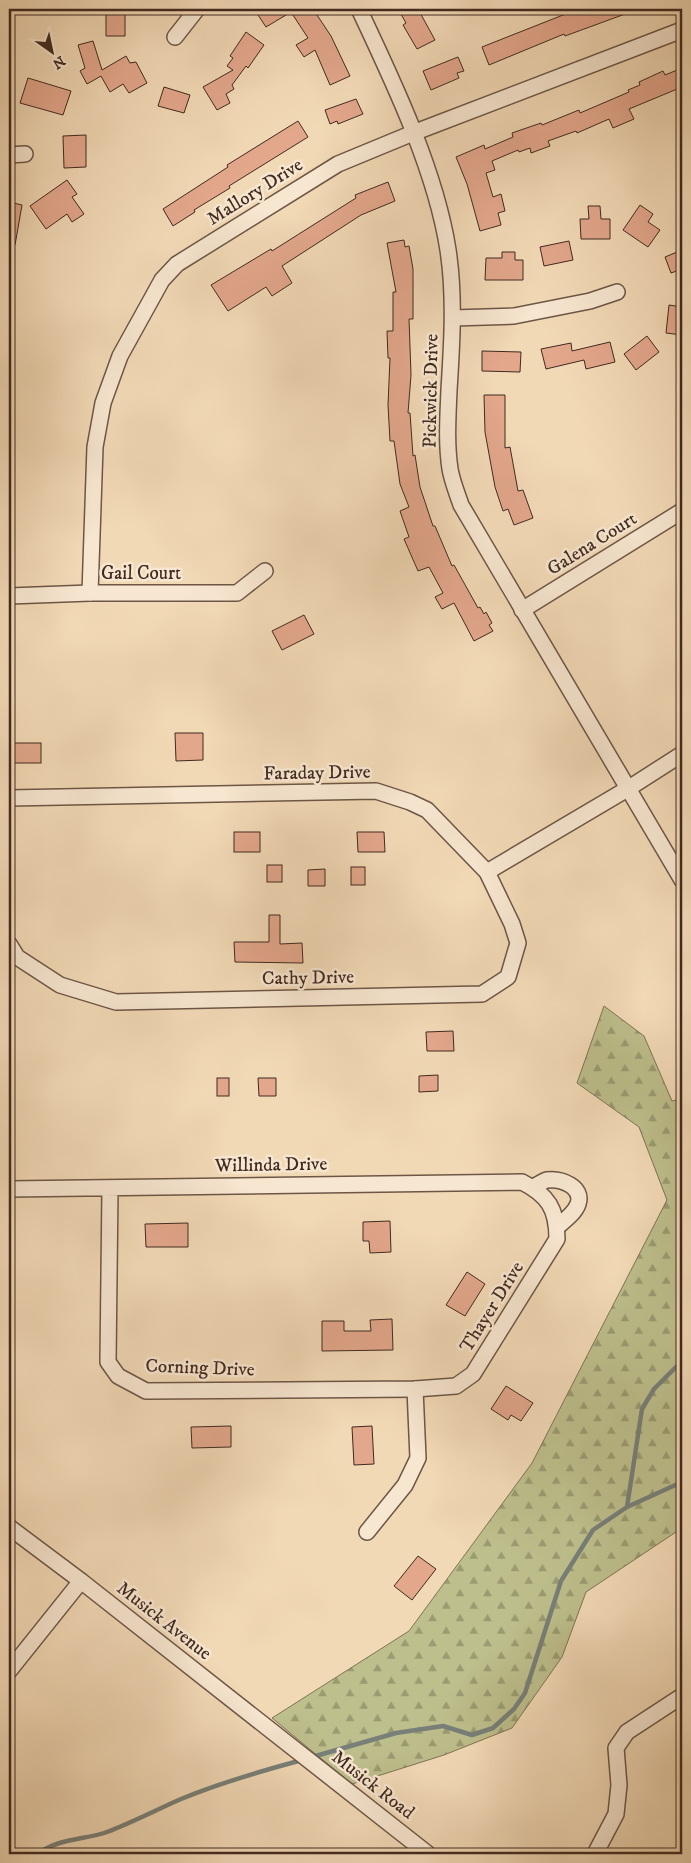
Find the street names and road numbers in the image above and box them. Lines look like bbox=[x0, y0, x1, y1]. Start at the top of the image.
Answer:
street label: Mallory Drive bbox=[203, 153, 307, 230]
street label: Pickwick Drive bbox=[419, 333, 443, 448]
street label: Galena Court bbox=[543, 507, 641, 581]
street label: Gail Court bbox=[101, 562, 181, 585]
street label: Faraday Drive bbox=[263, 761, 371, 785]
street label: Cathy Drive bbox=[262, 966, 354, 990]
street label: Willinda Drive bbox=[214, 1153, 328, 1177]
street label: Thayer Drive bbox=[455, 1257, 529, 1357]
street label: Corning Drive bbox=[145, 1355, 255, 1381]
street label: Musick Avenue bbox=[112, 1577, 216, 1665]
street label: Musick Road bbox=[327, 1746, 419, 1825]

